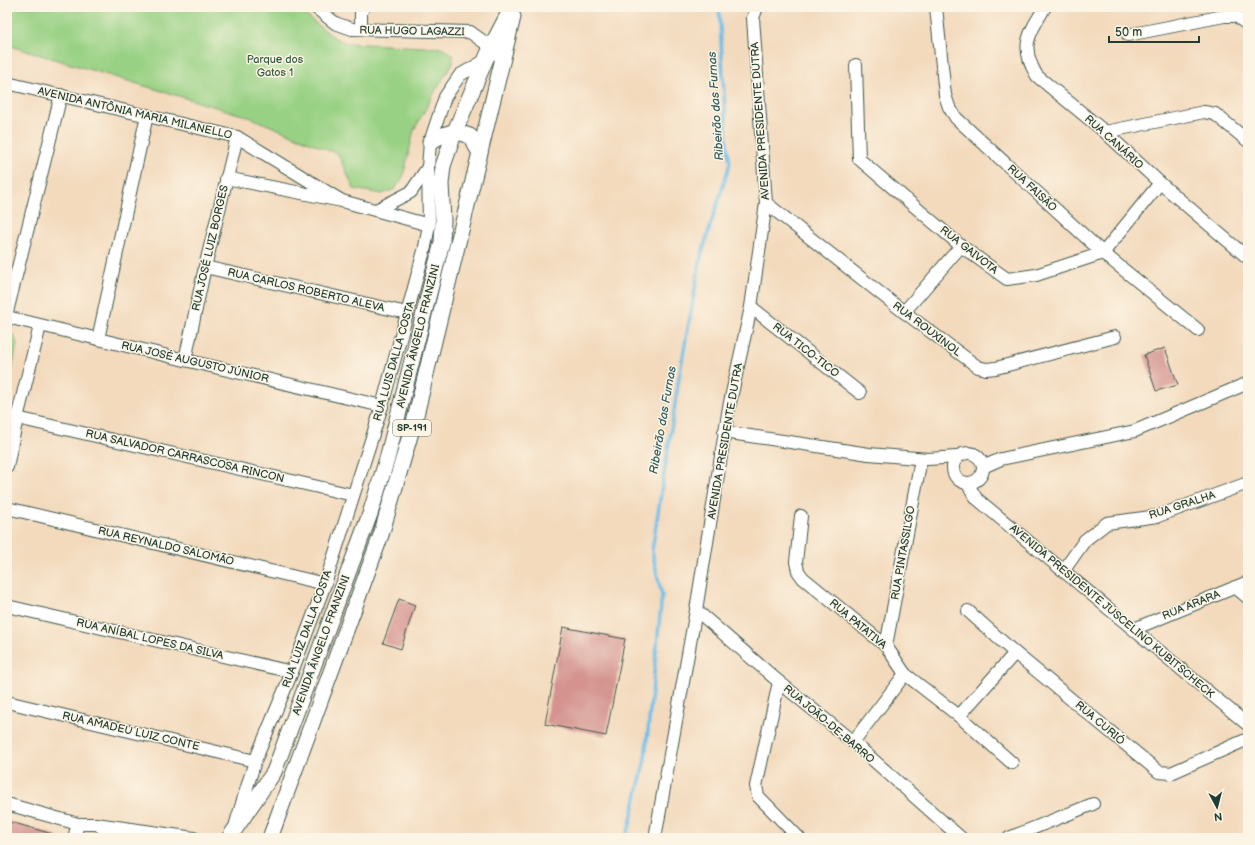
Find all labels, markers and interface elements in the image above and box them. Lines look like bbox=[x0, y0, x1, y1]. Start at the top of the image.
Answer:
scale bar bbox=[1109, 18, 1199, 44]
street label: RUA HUGO LAGAZZI bbox=[359, 24, 465, 38]
text: 50 m bbox=[1115, 25, 1142, 40]
street label: AVENIDA PRESIDENTE DUTRA bbox=[748, 41, 772, 201]
water label: Ribeirão das Furnas bbox=[705, 51, 727, 161]
park label: Parque dos Gatos 1 bbox=[247, 53, 304, 79]
street label: AVENIDA ANTÔNIA MARIA MILANELLO bbox=[37, 83, 234, 142]
street label: RUA CANÁRIO bbox=[1082, 111, 1147, 172]
street label: RUA FAISÃO bbox=[1005, 162, 1059, 214]
street label: RUA JOSÉ LUIZ BORGES bbox=[188, 183, 231, 312]
street label: RUA GAIVOTA bbox=[937, 223, 1001, 277]
street label: AVENIDA ÂNGELO FRANZINI bbox=[394, 262, 442, 409]
street label: RUA CARLOS ROBERTO ALEVA bbox=[226, 266, 386, 314]
street label: RUA LUIS DALLA COSTA bbox=[371, 299, 417, 423]
street label: RUA ROUXINOL bbox=[890, 299, 964, 359]
street label: RUA TICO-TICO bbox=[770, 320, 842, 380]
street label: RUA JOSÉ AUGUSTO JÚNIOR bbox=[120, 338, 270, 385]
street label: AVENIDA PRESIDENTE DUTRA bbox=[705, 362, 745, 520]
water label: Ribeirão das Furnas bbox=[646, 365, 680, 475]
road number: SP-191 bbox=[393, 420, 431, 436]
street label: RUA SALVADOR CARRASCOSA RINCON bbox=[84, 427, 286, 485]
street label: RUA GRALHA bbox=[1147, 488, 1217, 522]
street label: RUA PINTASSILGO bbox=[888, 505, 918, 601]
street label: AVENIDA PRESIDENTE JUSCELINO KUBITSCHECK bbox=[1007, 521, 1218, 701]
street label: RUA REYNALDO SALOMÃO bbox=[97, 524, 235, 568]
street label: RUA LUIZ DALLA COSTA bbox=[280, 568, 334, 690]
street label: AVENIDA ÂNGELO FRANZINI bbox=[290, 573, 353, 717]
street label: RUA ARARA bbox=[1160, 587, 1222, 622]
street label: RUA PATATIVA bbox=[827, 596, 889, 652]
street label: RUA ANÍBAL LOPES DA SILVA bbox=[75, 615, 225, 662]
street label: RUA JOÃO-DE-BARRO bbox=[781, 682, 877, 766]
street label: RUA CURIÓ bbox=[1072, 698, 1129, 748]
street label: RUA AMADEU LUIZ CONTE bbox=[61, 709, 201, 753]
north arrow bbox=[1197, 787, 1237, 827]
text: N bbox=[1213, 809, 1223, 823]

